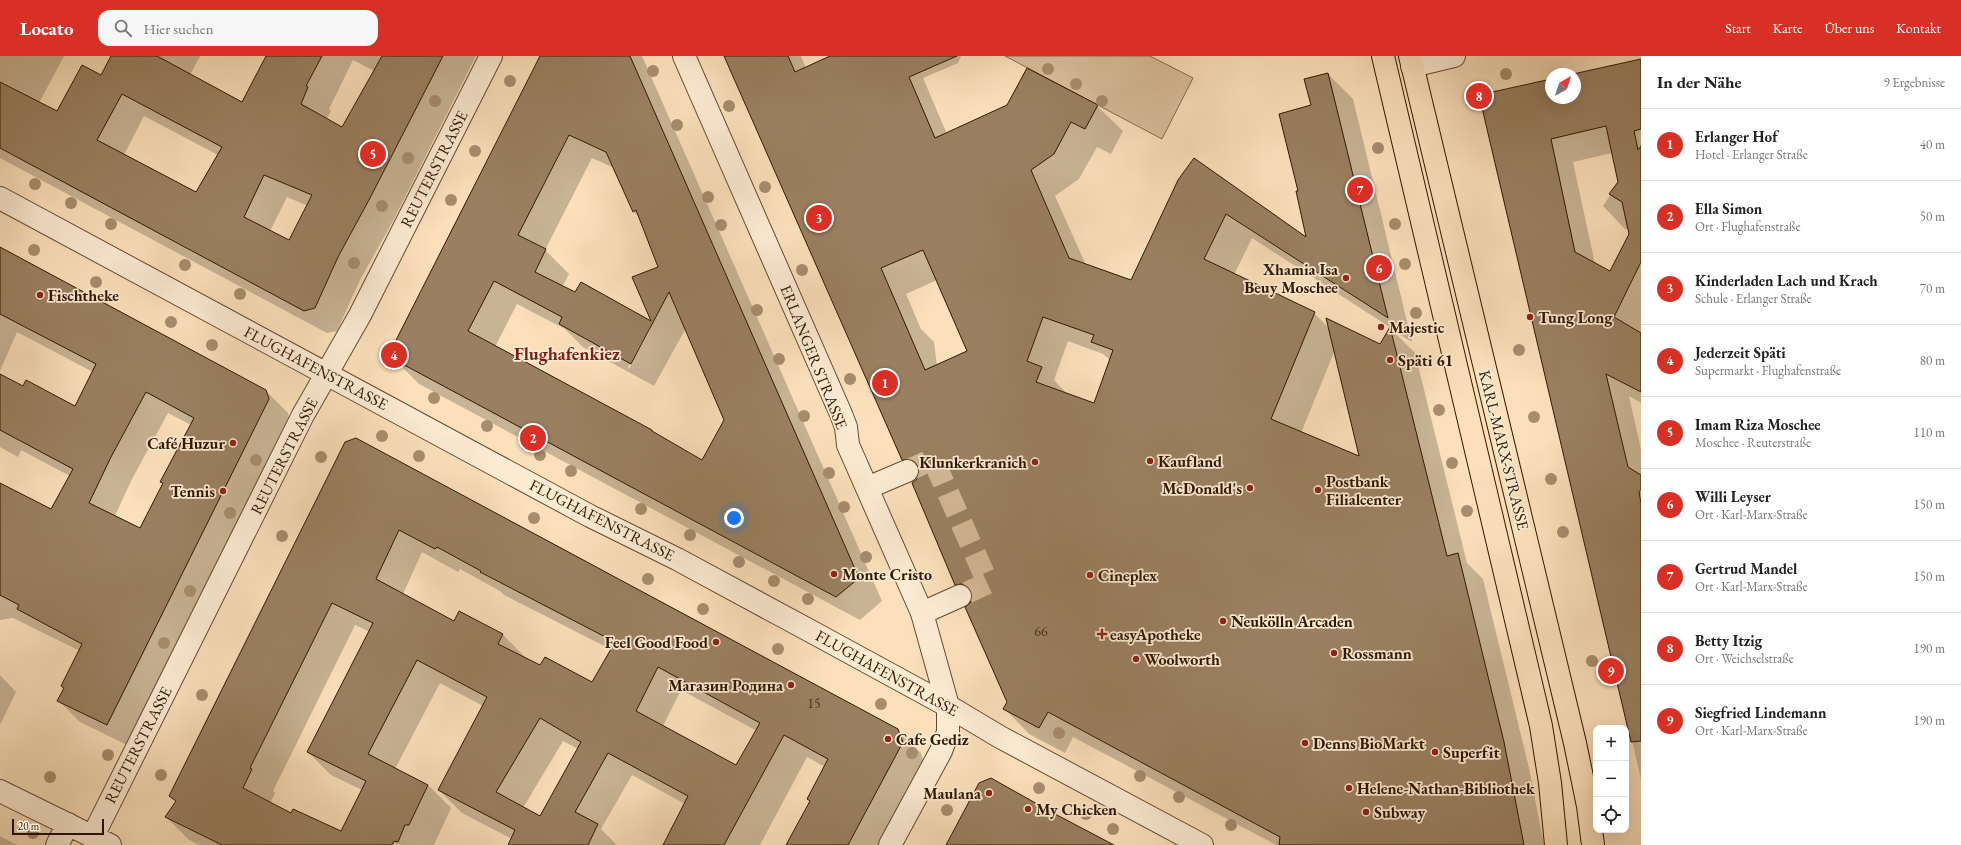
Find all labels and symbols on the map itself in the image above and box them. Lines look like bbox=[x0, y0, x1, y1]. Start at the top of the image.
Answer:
north arrow bbox=[1545, 68, 1581, 104]
pin: 8 bbox=[1466, 81, 1492, 111]
street label: REUTERSTRASSE bbox=[395, 107, 473, 231]
pin: 5 bbox=[360, 139, 386, 169]
pin: 7 bbox=[1347, 175, 1373, 205]
pin: 3 bbox=[806, 203, 832, 233]
pin: 6 bbox=[1366, 253, 1392, 283]
place label: Xhamia Isa Beuy Moschee bbox=[1244, 259, 1339, 298]
marker: Xhamia Isa Beuy Moschee bbox=[1341, 273, 1351, 283]
street label: ERLANGER STRASSE bbox=[775, 282, 853, 432]
place label: Fischtheke bbox=[48, 285, 119, 306]
marker: Fischtheke bbox=[35, 290, 45, 300]
place label: Tung Long bbox=[1538, 307, 1613, 328]
marker: Tung Long bbox=[1525, 312, 1535, 322]
place label: Majestic bbox=[1389, 317, 1445, 338]
street label: FLUGHAFENSTRASSE bbox=[240, 321, 392, 415]
marker: Majestic bbox=[1376, 322, 1386, 332]
pin: 4 bbox=[381, 340, 407, 370]
district label: Flughafenkiez bbox=[514, 342, 620, 365]
place label: Späti 61 bbox=[1398, 350, 1453, 371]
marker: Späti 61 bbox=[1385, 355, 1395, 365]
pin: 1 bbox=[872, 368, 898, 398]
street label: KARL-MARX-STRASSE bbox=[1474, 368, 1534, 532]
street label: REUTERSTRASSE bbox=[245, 394, 323, 518]
pin: 2 bbox=[520, 423, 546, 453]
place label: Café Huzur bbox=[147, 433, 225, 454]
marker: Café Huzur bbox=[228, 438, 238, 448]
place label: Kaufland bbox=[1158, 451, 1222, 472]
place label: Klunkerkranich bbox=[919, 452, 1027, 473]
marker: Kaufland bbox=[1145, 456, 1155, 466]
marker: Klunkerkranich bbox=[1030, 457, 1040, 467]
place label: Postbank Filialcenter bbox=[1326, 471, 1402, 510]
street label: FLUGHAFENSTRASSE bbox=[526, 474, 678, 566]
place label: McDonald's bbox=[1162, 478, 1242, 499]
place label: Tennis bbox=[170, 481, 215, 502]
marker: McDonald's bbox=[1245, 483, 1255, 493]
marker: Postbank Filialcenter bbox=[1313, 485, 1323, 495]
marker: Tennis bbox=[218, 486, 228, 496]
your location bbox=[724, 508, 744, 528]
place label: Monte Cristo bbox=[842, 564, 932, 585]
place label: Cineplex bbox=[1098, 565, 1157, 586]
marker: Monte Cristo bbox=[829, 569, 839, 579]
marker: Cineplex bbox=[1085, 570, 1095, 580]
place label: Neukölln Arcaden bbox=[1231, 611, 1353, 632]
marker: Neukölln Arcaden bbox=[1218, 616, 1228, 626]
house number: 66 bbox=[1034, 622, 1048, 640]
place label: easyApotheke bbox=[1110, 624, 1201, 645]
street label: FLUGHAFENSTRASSE bbox=[812, 625, 962, 721]
marker: easyApotheke bbox=[1097, 629, 1107, 639]
place label: Feel Good Food bbox=[605, 632, 708, 653]
marker: Feel Good Food bbox=[711, 637, 721, 647]
place label: Rossmann bbox=[1342, 643, 1412, 664]
marker: Rossmann bbox=[1329, 648, 1339, 658]
place label: Woolworth bbox=[1144, 649, 1220, 670]
marker: Woolworth bbox=[1131, 654, 1141, 664]
pin: 9 bbox=[1598, 656, 1624, 686]
place label: Магазин Родина bbox=[668, 675, 784, 696]
marker: Магазин Родина bbox=[786, 680, 796, 690]
street label: REUTERSTRASSE bbox=[99, 683, 177, 807]
house number: 15 bbox=[807, 694, 821, 712]
place label: Cafe Gediz bbox=[896, 729, 969, 750]
place label: Denns BioMarkt bbox=[1313, 733, 1425, 754]
marker: Cafe Gediz bbox=[883, 734, 893, 744]
marker: Denns BioMarkt bbox=[1300, 738, 1310, 748]
place label: Superfit bbox=[1443, 742, 1499, 763]
marker: Superfit bbox=[1430, 747, 1440, 757]
place label: Helene-Nathan-Bibliothek bbox=[1357, 778, 1535, 799]
place label: Maulana bbox=[923, 783, 982, 804]
marker: Helene-Nathan-Bibliothek bbox=[1344, 783, 1354, 793]
marker: Maulana bbox=[984, 788, 994, 798]
place label: My Chicken bbox=[1036, 799, 1117, 820]
place label: Subway bbox=[1374, 802, 1425, 823]
marker: My Chicken bbox=[1023, 804, 1033, 814]
marker: Subway bbox=[1361, 807, 1371, 817]
scale bar bbox=[12, 817, 104, 836]

